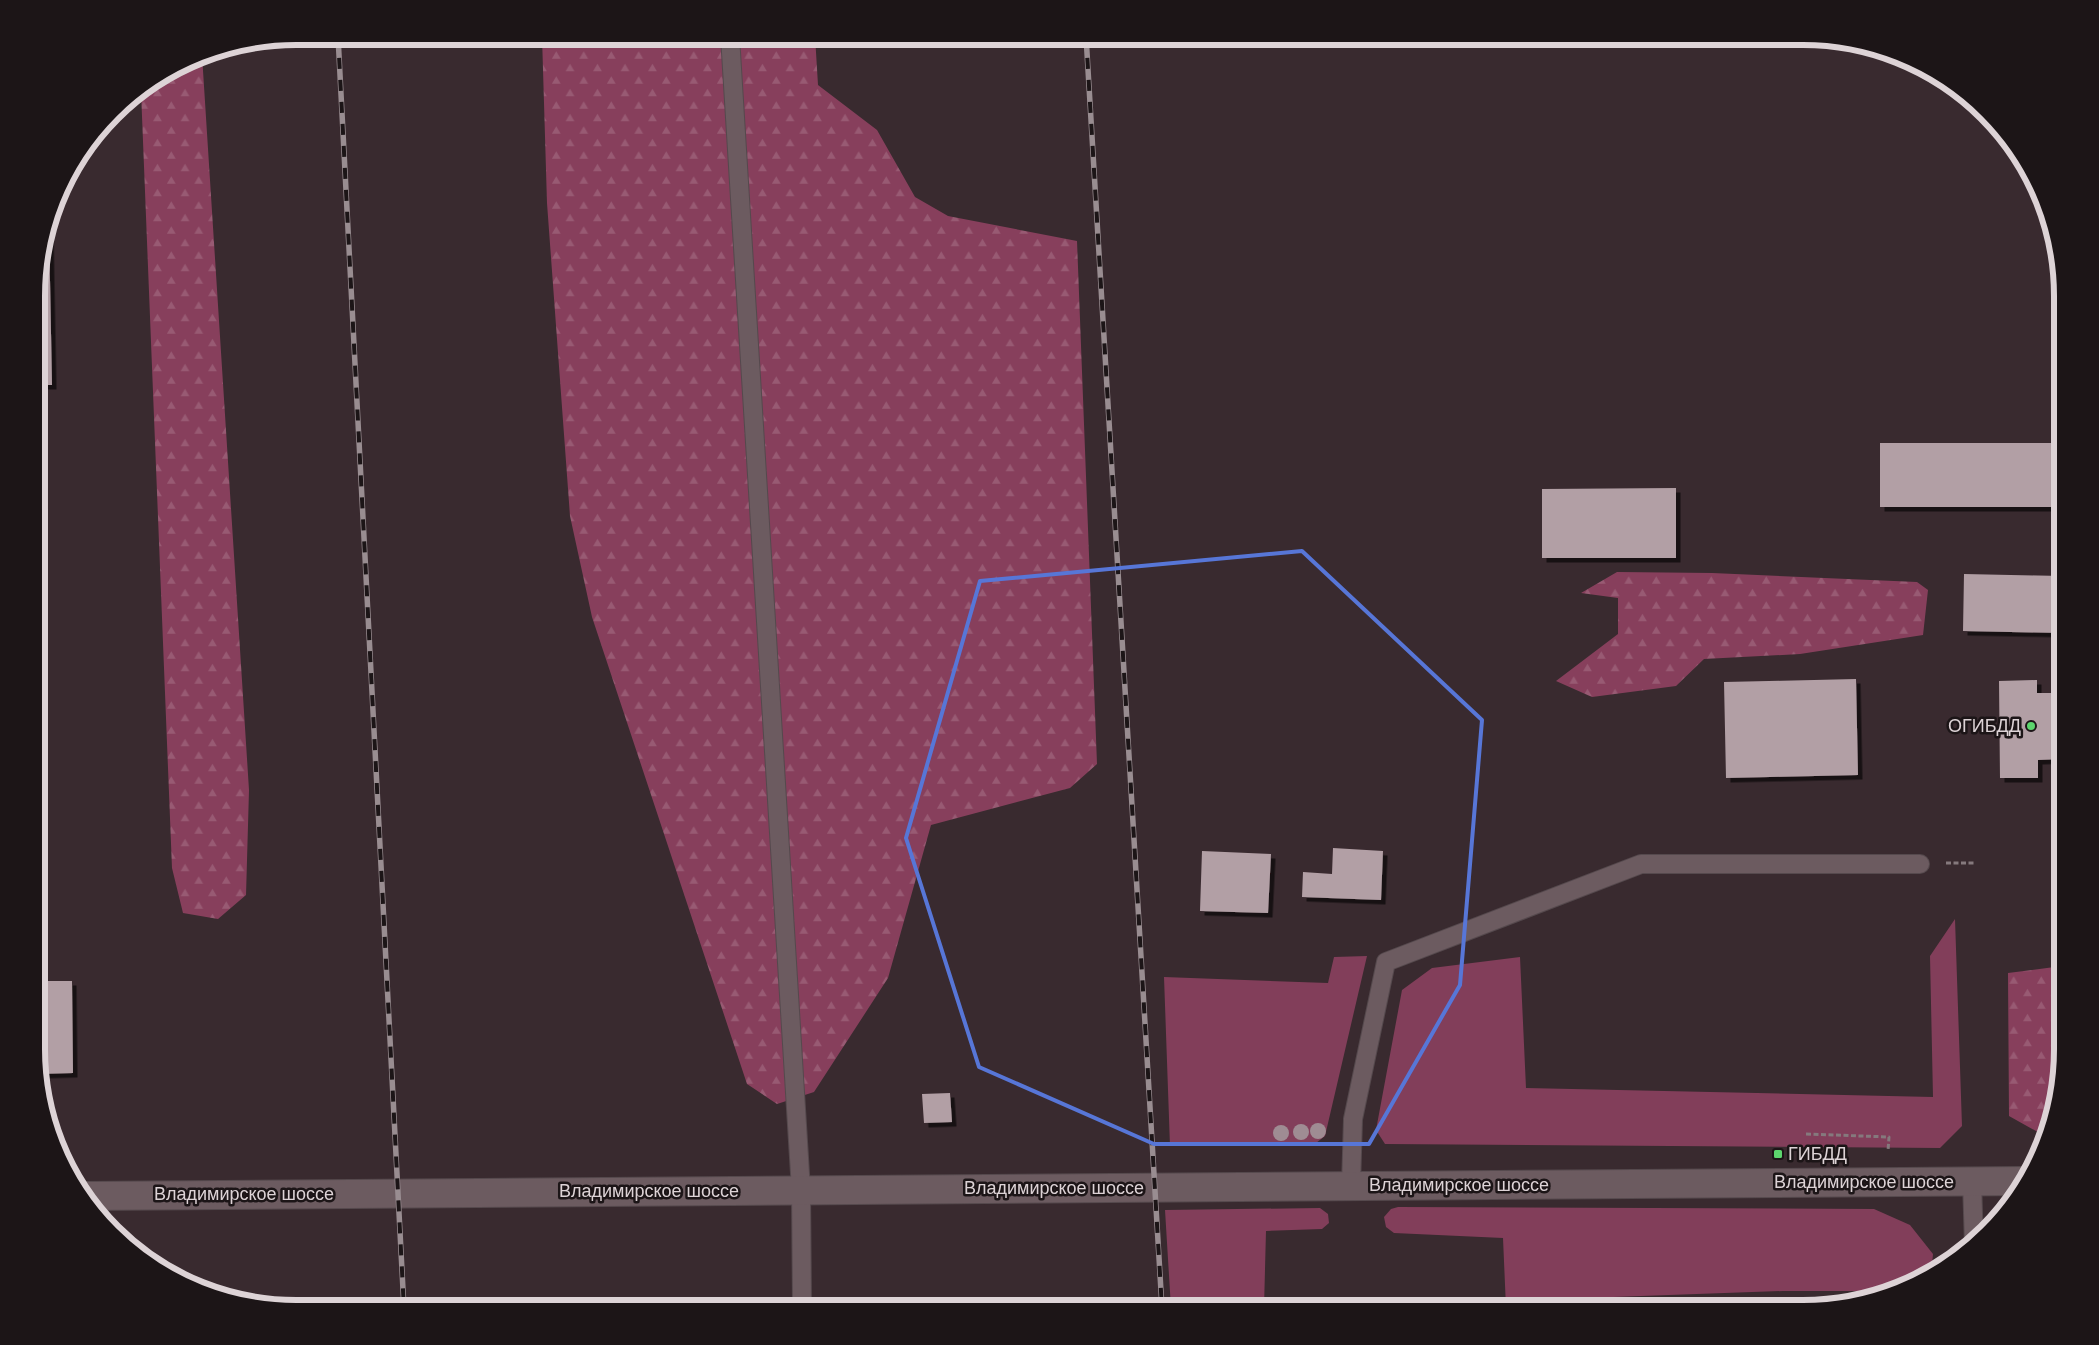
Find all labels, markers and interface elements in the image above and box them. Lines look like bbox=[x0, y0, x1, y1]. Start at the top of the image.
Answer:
place label: ОГИБДД bbox=[1948, 716, 2021, 736]
marker: ОГИБДД bbox=[2025, 720, 2037, 732]
place label: ГИБДД bbox=[1788, 1144, 1847, 1164]
marker: ГИБДД bbox=[1772, 1148, 1784, 1160]
street label: Владимирское шоссе bbox=[1774, 1172, 1954, 1192]
street label: Владимирское шоссе bbox=[1369, 1175, 1549, 1195]
street label: Владимирское шоссе bbox=[964, 1178, 1144, 1198]
street label: Владимирское шоссе bbox=[559, 1181, 739, 1201]
street label: Владимирское шоссе bbox=[154, 1184, 334, 1204]

